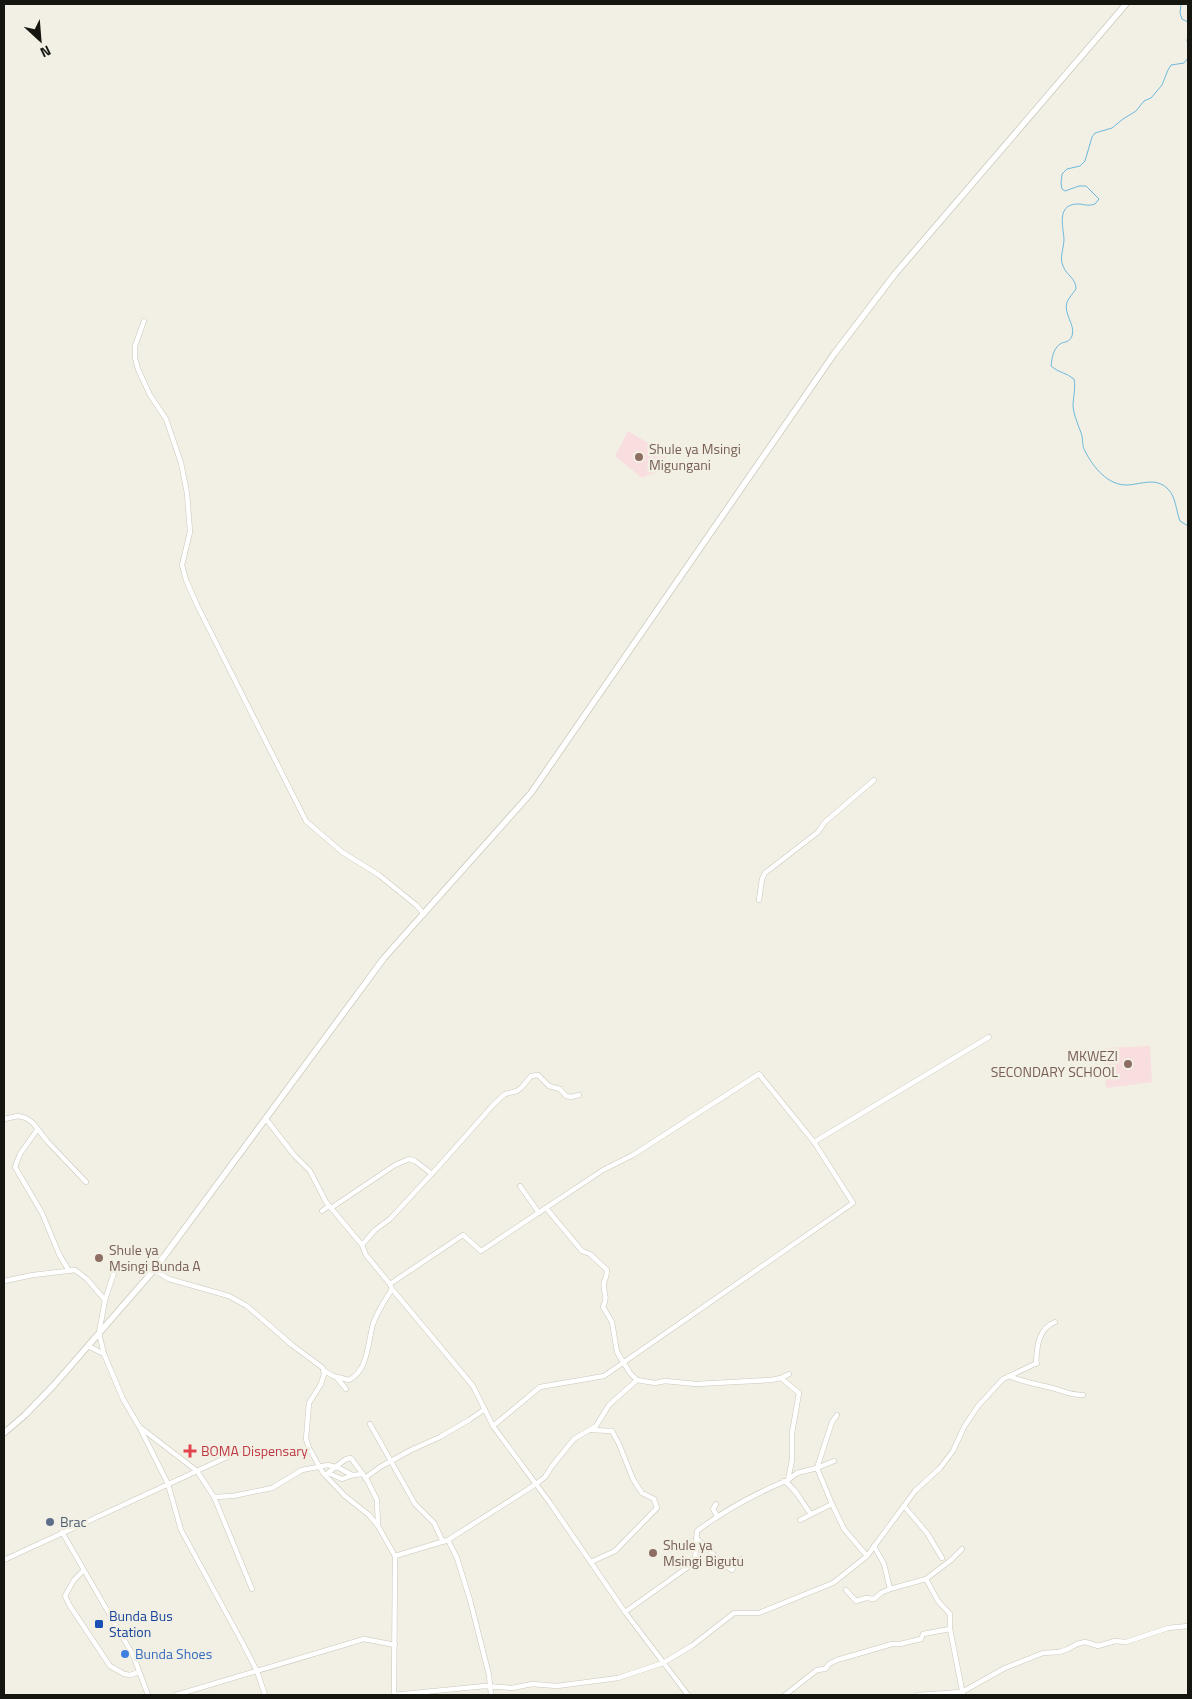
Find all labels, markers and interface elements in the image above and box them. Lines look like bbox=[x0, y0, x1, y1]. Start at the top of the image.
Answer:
north arrow bbox=[15, 15, 65, 65]
text: N bbox=[37, 41, 55, 64]
place label: Shule ya Msingi Migungani bbox=[649, 438, 741, 475]
marker: Shule ya Msingi Migungani bbox=[633, 451, 645, 463]
place label: MKWEZI SECONDARY SCHOOL bbox=[991, 1045, 1118, 1082]
marker: MKWEZI SECONDARY SCHOOL bbox=[1122, 1058, 1134, 1070]
place label: Shule ya Msingi Bunda A bbox=[109, 1239, 201, 1276]
marker: Shule ya Msingi Bunda A bbox=[93, 1252, 105, 1264]
place label: BOMA Dispensary bbox=[201, 1440, 308, 1461]
marker: BOMA Dispensary bbox=[183, 1444, 197, 1458]
place label: Brac bbox=[60, 1511, 87, 1532]
marker: Brac bbox=[44, 1516, 56, 1528]
place label: Shule ya Msingi Bigutu bbox=[663, 1534, 744, 1571]
marker: Shule ya Msingi Bigutu bbox=[647, 1547, 659, 1559]
place label: Bunda Bus Station bbox=[109, 1605, 173, 1642]
marker: Bunda Bus Station bbox=[93, 1618, 105, 1630]
place label: Bunda Shoes bbox=[135, 1643, 212, 1664]
marker: Bunda Shoes bbox=[119, 1648, 131, 1660]

